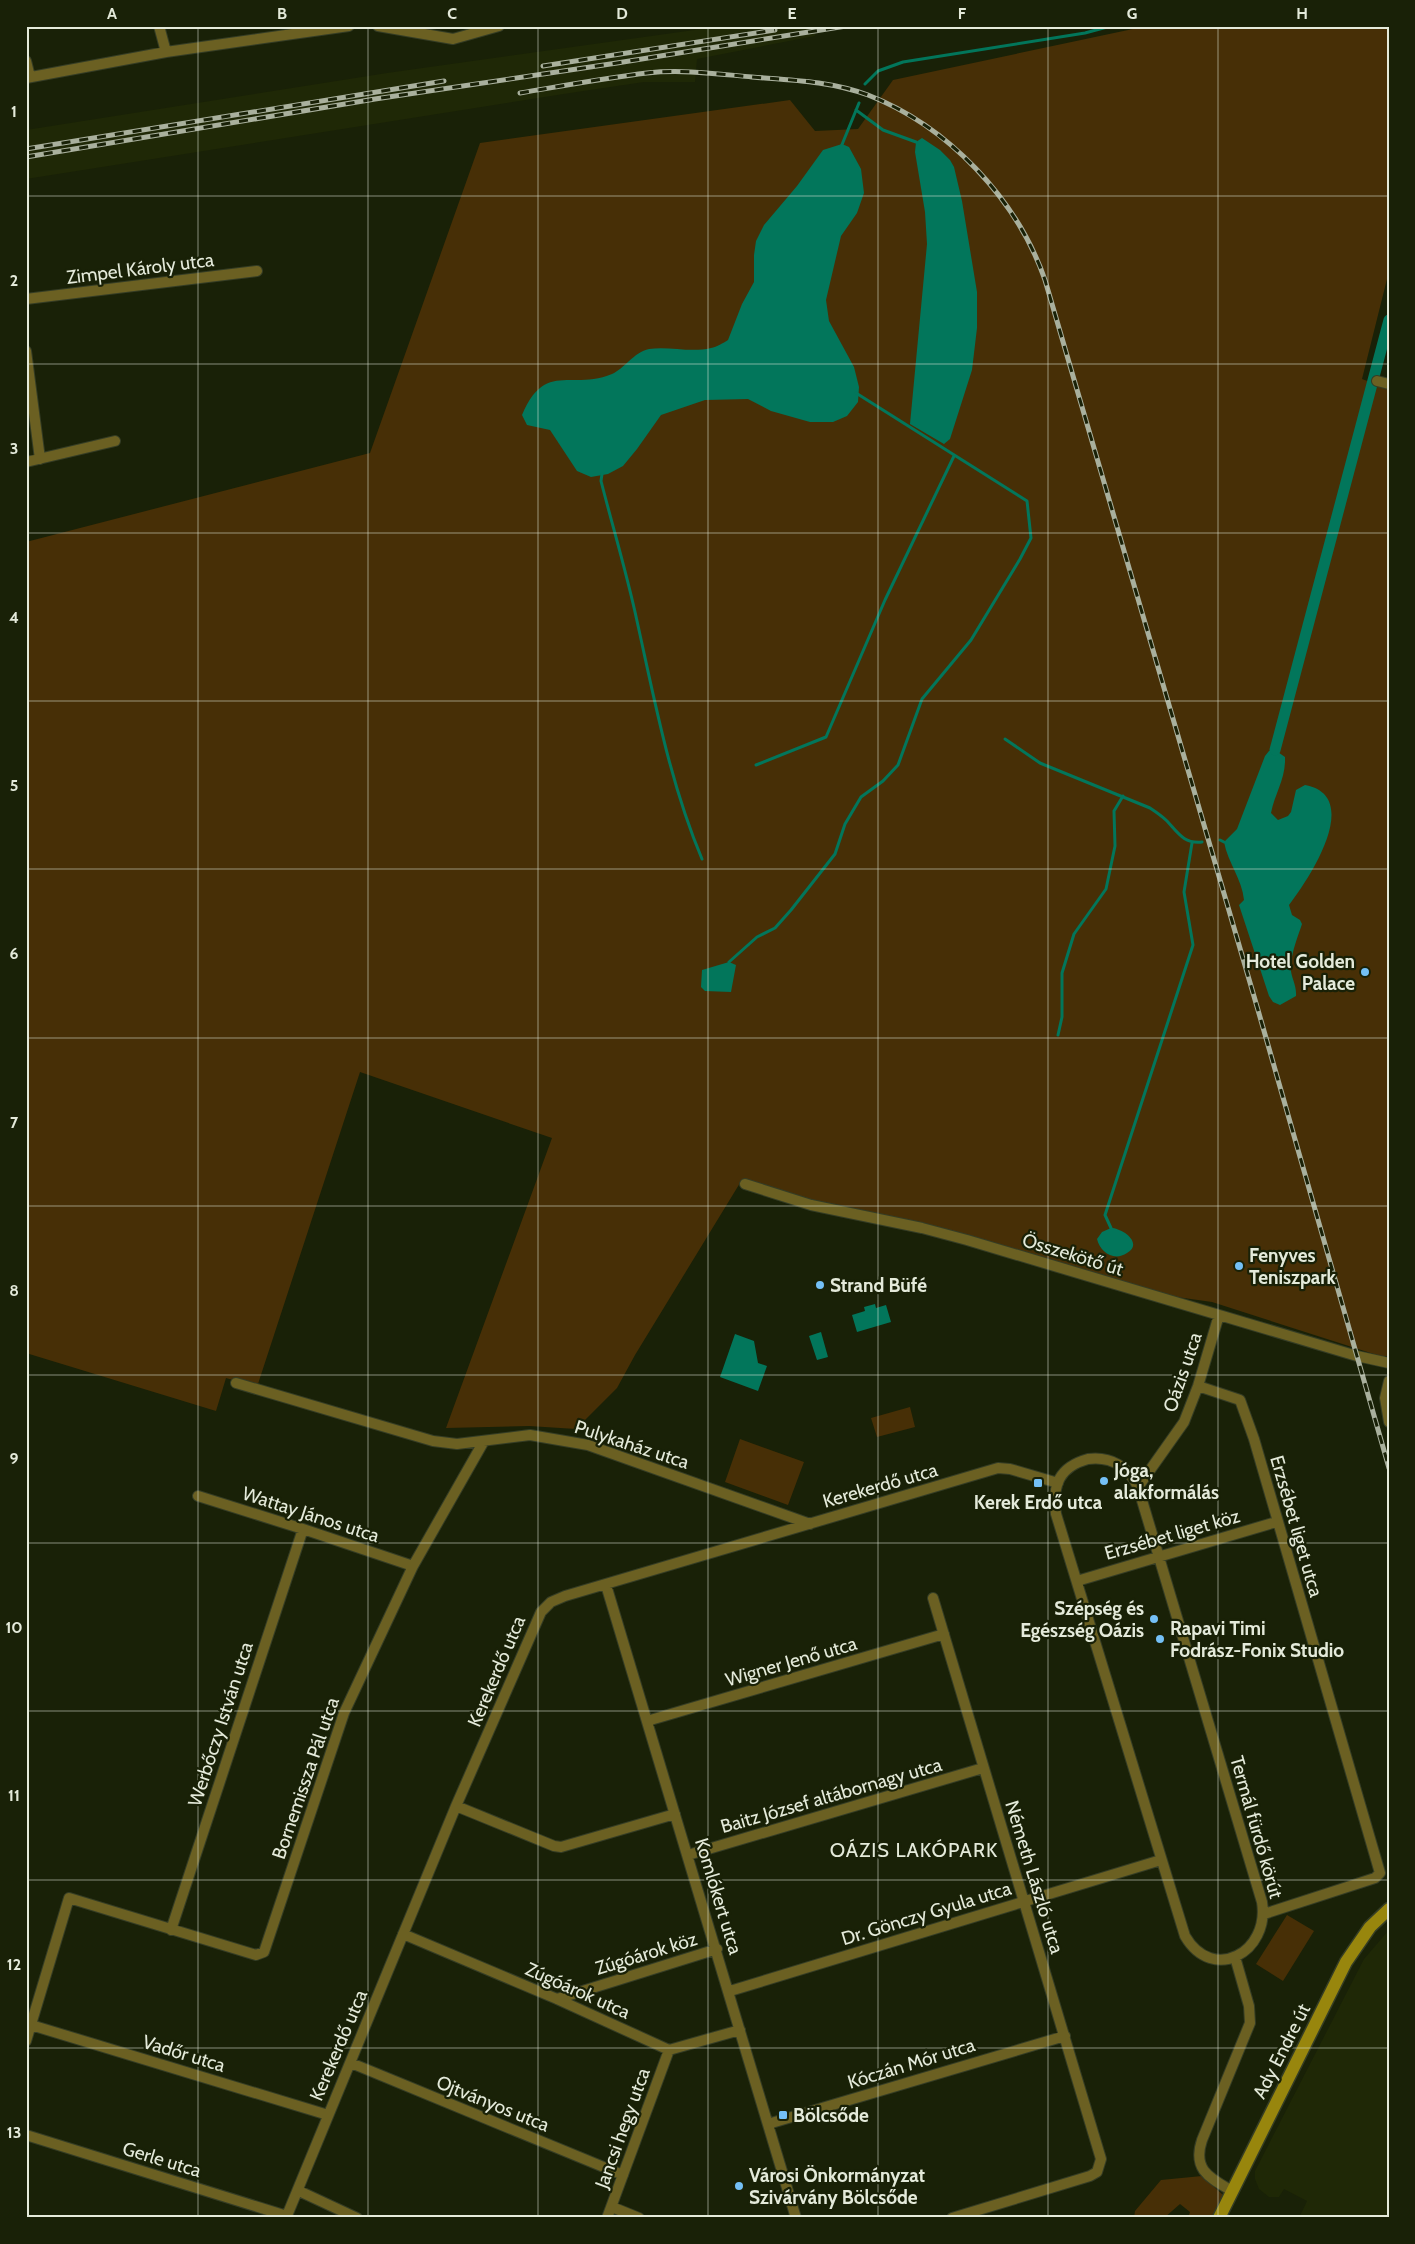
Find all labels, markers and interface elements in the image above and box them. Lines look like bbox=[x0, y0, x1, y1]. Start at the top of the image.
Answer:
text: A bbox=[107, 4, 117, 23]
text: B bbox=[277, 4, 287, 23]
text: C bbox=[447, 4, 457, 23]
text: D bbox=[616, 4, 628, 23]
text: E bbox=[787, 4, 797, 23]
text: F bbox=[958, 4, 967, 23]
text: G bbox=[1127, 4, 1137, 23]
text: H bbox=[1296, 4, 1308, 23]
text: 1 bbox=[11, 102, 17, 121]
street label: Zimpel Károly utca bbox=[65, 248, 215, 289]
text: 2 bbox=[10, 271, 18, 290]
text: 3 bbox=[10, 439, 18, 458]
text: 4 bbox=[9, 608, 19, 627]
text: 5 bbox=[10, 776, 18, 795]
text: 6 bbox=[10, 944, 19, 963]
place label: Hotel Golden Palace bbox=[1246, 950, 1355, 995]
marker: Hotel Golden Palace bbox=[1359, 966, 1371, 978]
text: 7 bbox=[10, 1113, 19, 1132]
street label: Összekötő út bbox=[1019, 1228, 1127, 1281]
place label: Fenyves Teniszpark bbox=[1249, 1244, 1337, 1289]
marker: Fenyves Teniszpark bbox=[1233, 1260, 1245, 1272]
place label: Strand Büfé bbox=[830, 1274, 927, 1297]
marker: Strand Büfé bbox=[814, 1279, 826, 1291]
text: 8 bbox=[9, 1281, 19, 1300]
street label: Oázis utca bbox=[1158, 1329, 1207, 1415]
street label: Pulykaház utca bbox=[572, 1415, 692, 1474]
text: 9 bbox=[10, 1449, 19, 1468]
street label: Erzsébet liget utca bbox=[1265, 1453, 1328, 1600]
street label: Kerekerdő utca bbox=[820, 1458, 940, 1513]
place label: Jóga, alakformálás bbox=[1113, 1459, 1219, 1504]
marker: Jóga, alakformálás bbox=[1098, 1475, 1110, 1487]
marker: Kerek Erdő utca bbox=[1032, 1477, 1044, 1489]
street label: Wattay János utca bbox=[239, 1482, 382, 1547]
place label: Kerek Erdő utca bbox=[974, 1491, 1103, 1514]
street label: Erzsébet liget köz bbox=[1102, 1504, 1242, 1565]
place label: Szépség és Egészség Oázis bbox=[1020, 1597, 1144, 1642]
street label: Kerekerdő utca bbox=[463, 1612, 530, 1730]
marker: Szépség és Egészség Oázis bbox=[1148, 1613, 1160, 1625]
place label: Rapavi Timi Fodrász-Fonix Studio bbox=[1170, 1617, 1344, 1662]
text: 10 bbox=[5, 1618, 23, 1637]
street label: Wigner Jenő utca bbox=[723, 1632, 860, 1691]
marker: Rapavi Timi Fodrász-Fonix Studio bbox=[1154, 1633, 1166, 1645]
street label: Werbőczy István utca bbox=[183, 1639, 258, 1809]
street label: Bornemissza Pál utca bbox=[267, 1694, 344, 1862]
street label: Baitz József altábornagy utca bbox=[718, 1753, 944, 1838]
street label: Termál fürdő körút bbox=[1225, 1753, 1288, 1902]
text: 11 bbox=[8, 1786, 20, 1805]
street label: Németh László utca bbox=[1000, 1798, 1069, 1956]
street label: Komlókert utca bbox=[690, 1835, 747, 1957]
district label: OÁZIS LAKÓPARK bbox=[830, 1838, 998, 1862]
street label: Dr. Gönczy Gyula utca bbox=[838, 1877, 1014, 1950]
street label: Zúgóárok köz bbox=[593, 1927, 700, 1980]
text: 12 bbox=[7, 1955, 21, 1974]
street label: Zúgóárok utca bbox=[522, 1957, 634, 2024]
street label: Kerekerdő utca bbox=[305, 1986, 372, 2104]
street label: Ady Endre út bbox=[1248, 1999, 1315, 2103]
street label: Vadőr utca bbox=[140, 2030, 228, 2077]
street label: Kóczán Mór utca bbox=[845, 2033, 978, 2094]
street label: Jancsi hegy utca bbox=[590, 2065, 655, 2193]
street label: Ojtványos utca bbox=[433, 2070, 553, 2137]
place label: Bölcsőde bbox=[793, 2104, 869, 2127]
marker: Bölcsőde bbox=[777, 2109, 789, 2121]
text: 13 bbox=[7, 2123, 21, 2142]
street label: Gerle utca bbox=[120, 2137, 204, 2182]
place label: Városi Önkormányzat Szivárvány Bölcsőde bbox=[749, 2164, 926, 2209]
marker: Városi Önkormányzat Szivárvány Bölcsőde bbox=[733, 2180, 745, 2192]

